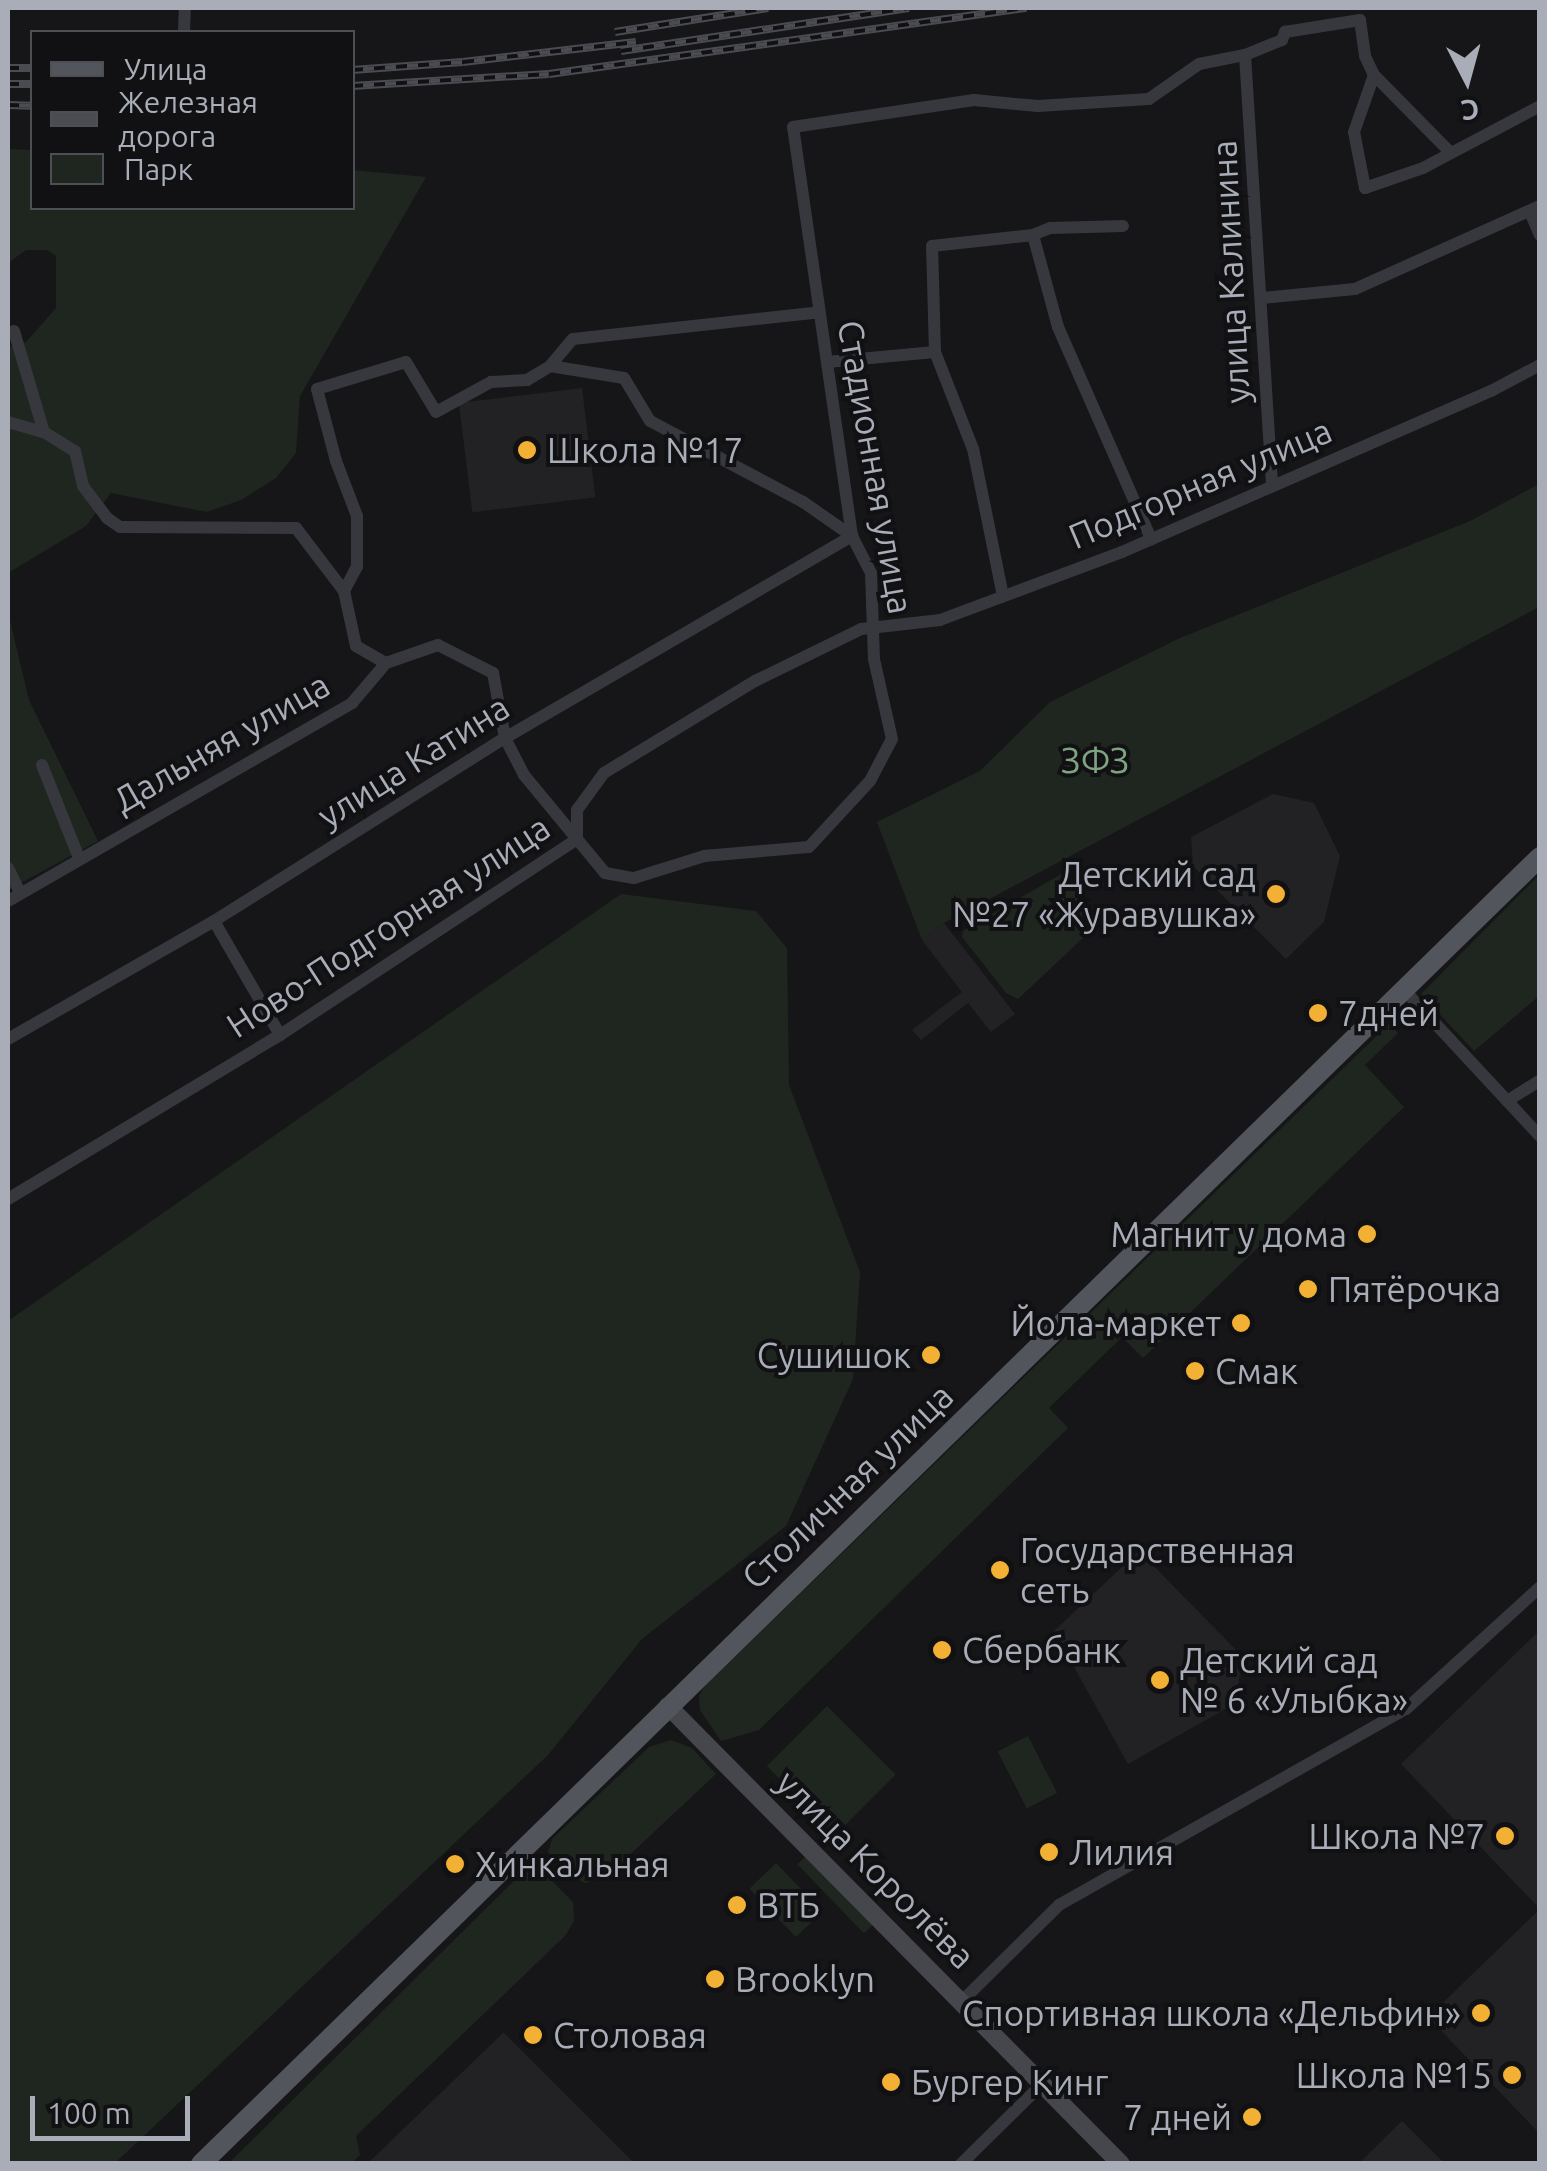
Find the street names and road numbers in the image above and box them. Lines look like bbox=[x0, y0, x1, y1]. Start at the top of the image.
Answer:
street label: улица Калинина bbox=[1202, 139, 1258, 405]
street label: Стадионная улица bbox=[829, 317, 923, 617]
street label: Подгорная улица bbox=[1062, 409, 1338, 557]
street label: Дальняя улица bbox=[105, 663, 337, 821]
street label: улица Катина bbox=[310, 685, 516, 837]
street label: Ново-Подгорная улица bbox=[219, 806, 557, 1046]
street label: Столичная улица bbox=[733, 1375, 961, 1597]
street label: улица Королёва bbox=[768, 1761, 984, 1977]

